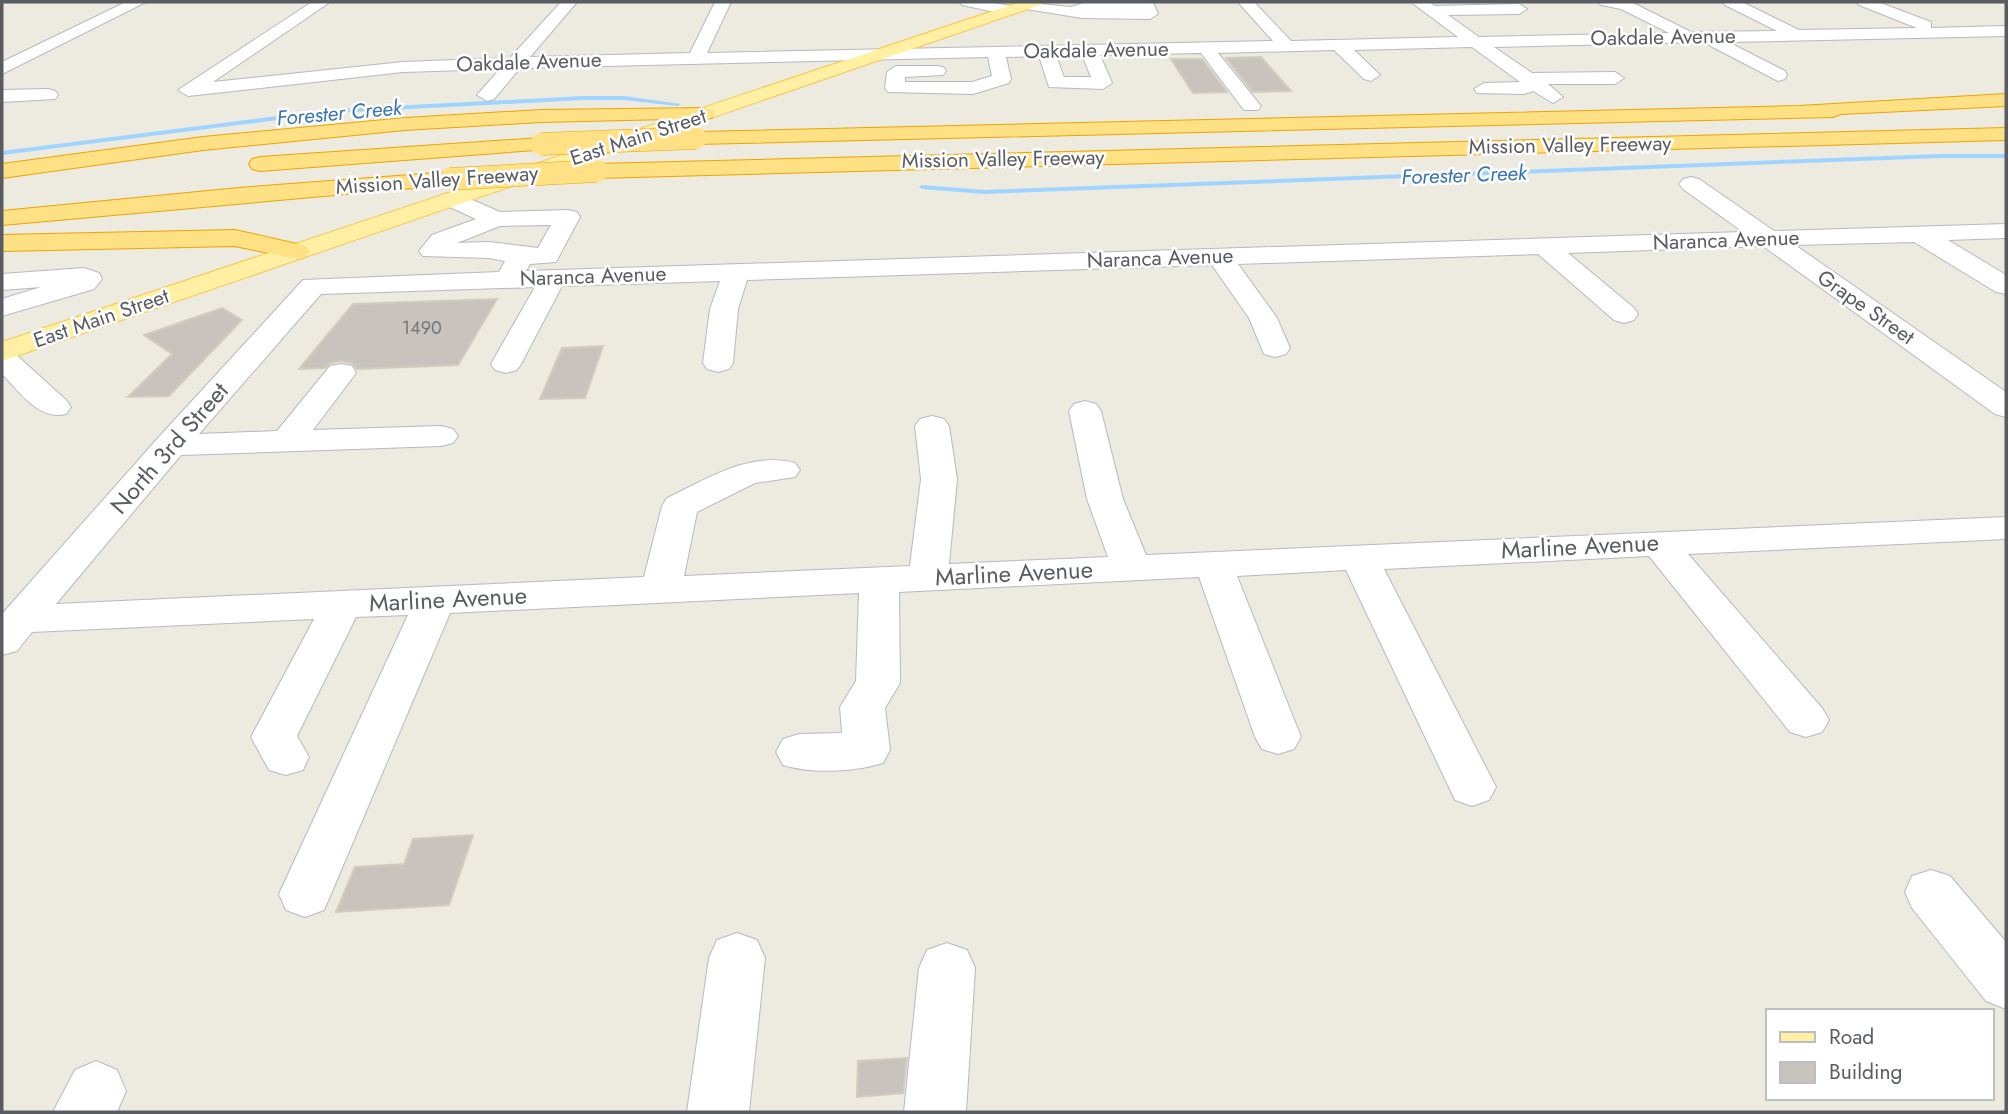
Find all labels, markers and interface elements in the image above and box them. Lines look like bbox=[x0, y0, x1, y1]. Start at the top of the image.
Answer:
street label: Oakdale Avenue bbox=[1590, 21, 1736, 53]
street label: Oakdale Avenue bbox=[1023, 34, 1169, 66]
street label: Oakdale Avenue bbox=[456, 44, 602, 80]
water label: Forester Creek bbox=[275, 93, 404, 133]
street label: East Main Street bbox=[566, 101, 710, 173]
street label: Mission Valley Freeway bbox=[1468, 128, 1673, 162]
street label: Mission Valley Freeway bbox=[901, 142, 1106, 176]
street label: Mission Valley Freeway bbox=[335, 158, 540, 202]
water label: Forester Creek bbox=[1401, 158, 1528, 192]
street label: Naranca Avenue bbox=[1652, 222, 1800, 258]
street label: Naranca Avenue bbox=[1086, 240, 1234, 276]
street label: Naranca Avenue bbox=[519, 258, 667, 294]
street label: Grape Street bbox=[1811, 262, 1921, 352]
street label: East Main Street bbox=[29, 281, 173, 355]
house number: 1490 bbox=[402, 315, 442, 341]
street label: North 3rd Street bbox=[102, 374, 236, 522]
street label: Marline Avenue bbox=[1500, 524, 1660, 568]
street label: Marline Avenue bbox=[934, 551, 1094, 595]
street label: Marline Avenue bbox=[368, 577, 528, 621]
legend bbox=[1766, 1009, 1994, 1100]
text: Road bbox=[1829, 1022, 1874, 1052]
text: Building bbox=[1829, 1057, 1902, 1087]

